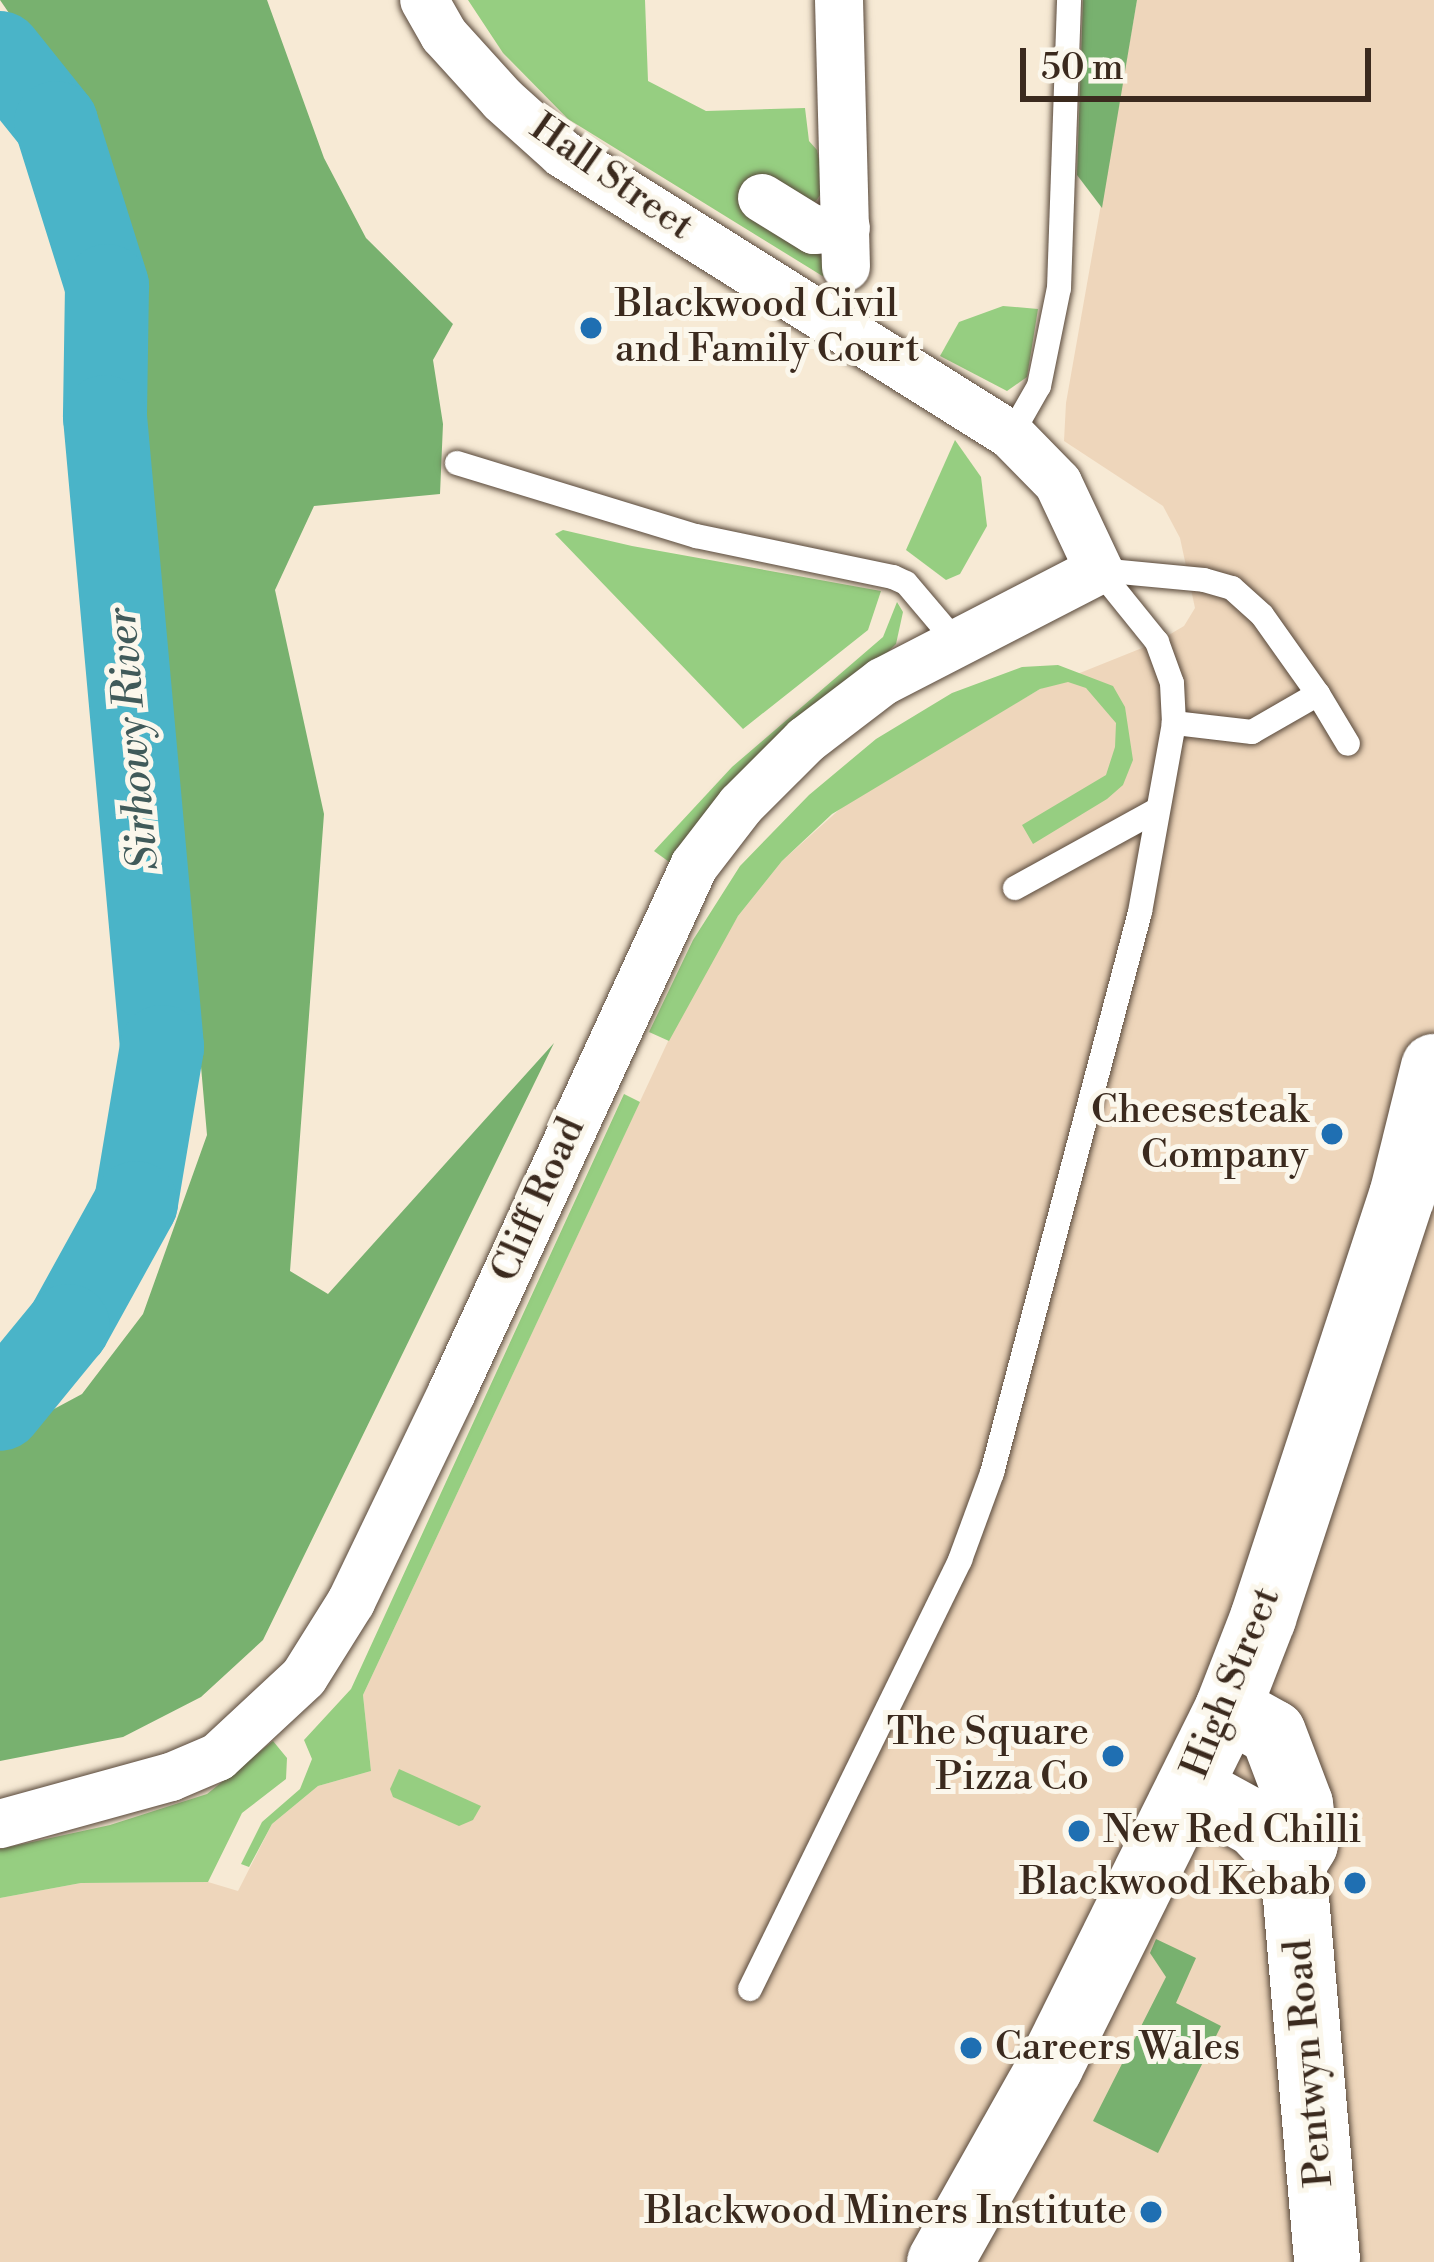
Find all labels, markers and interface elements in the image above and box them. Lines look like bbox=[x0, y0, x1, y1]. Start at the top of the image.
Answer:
scale bar bbox=[1026, 24, 1377, 98]
text: 50 m bbox=[1041, 46, 1124, 91]
street label: Hall Street bbox=[521, 105, 701, 251]
place label: Blackwood Civil and Family Court bbox=[615, 283, 919, 374]
marker: Blackwood Civil and Family Court bbox=[578, 315, 604, 341]
water label: Sirhowy River bbox=[97, 605, 171, 873]
place label: Cheesesteak Company bbox=[1091, 1089, 1308, 1180]
street label: Cliff Road bbox=[482, 1111, 596, 1289]
marker: Cheesesteak Company bbox=[1319, 1121, 1345, 1147]
street label: High Street bbox=[1173, 1581, 1291, 1785]
place label: The Square Pizza Co bbox=[887, 1711, 1089, 1802]
marker: The Square Pizza Co bbox=[1100, 1743, 1126, 1769]
place label: New Red Chilli bbox=[1103, 1808, 1361, 1854]
marker: New Red Chilli bbox=[1066, 1818, 1092, 1844]
place label: Blackwood Kebab bbox=[1020, 1860, 1331, 1906]
marker: Blackwood Kebab bbox=[1342, 1870, 1368, 1896]
street label: Pentwyn Road bbox=[1276, 1937, 1344, 2189]
place label: Careers Wales bbox=[995, 2025, 1240, 2071]
marker: Careers Wales bbox=[958, 2035, 984, 2061]
place label: Blackwood Miners Institute bbox=[645, 2189, 1127, 2235]
marker: Blackwood Miners Institute bbox=[1138, 2199, 1164, 2225]

